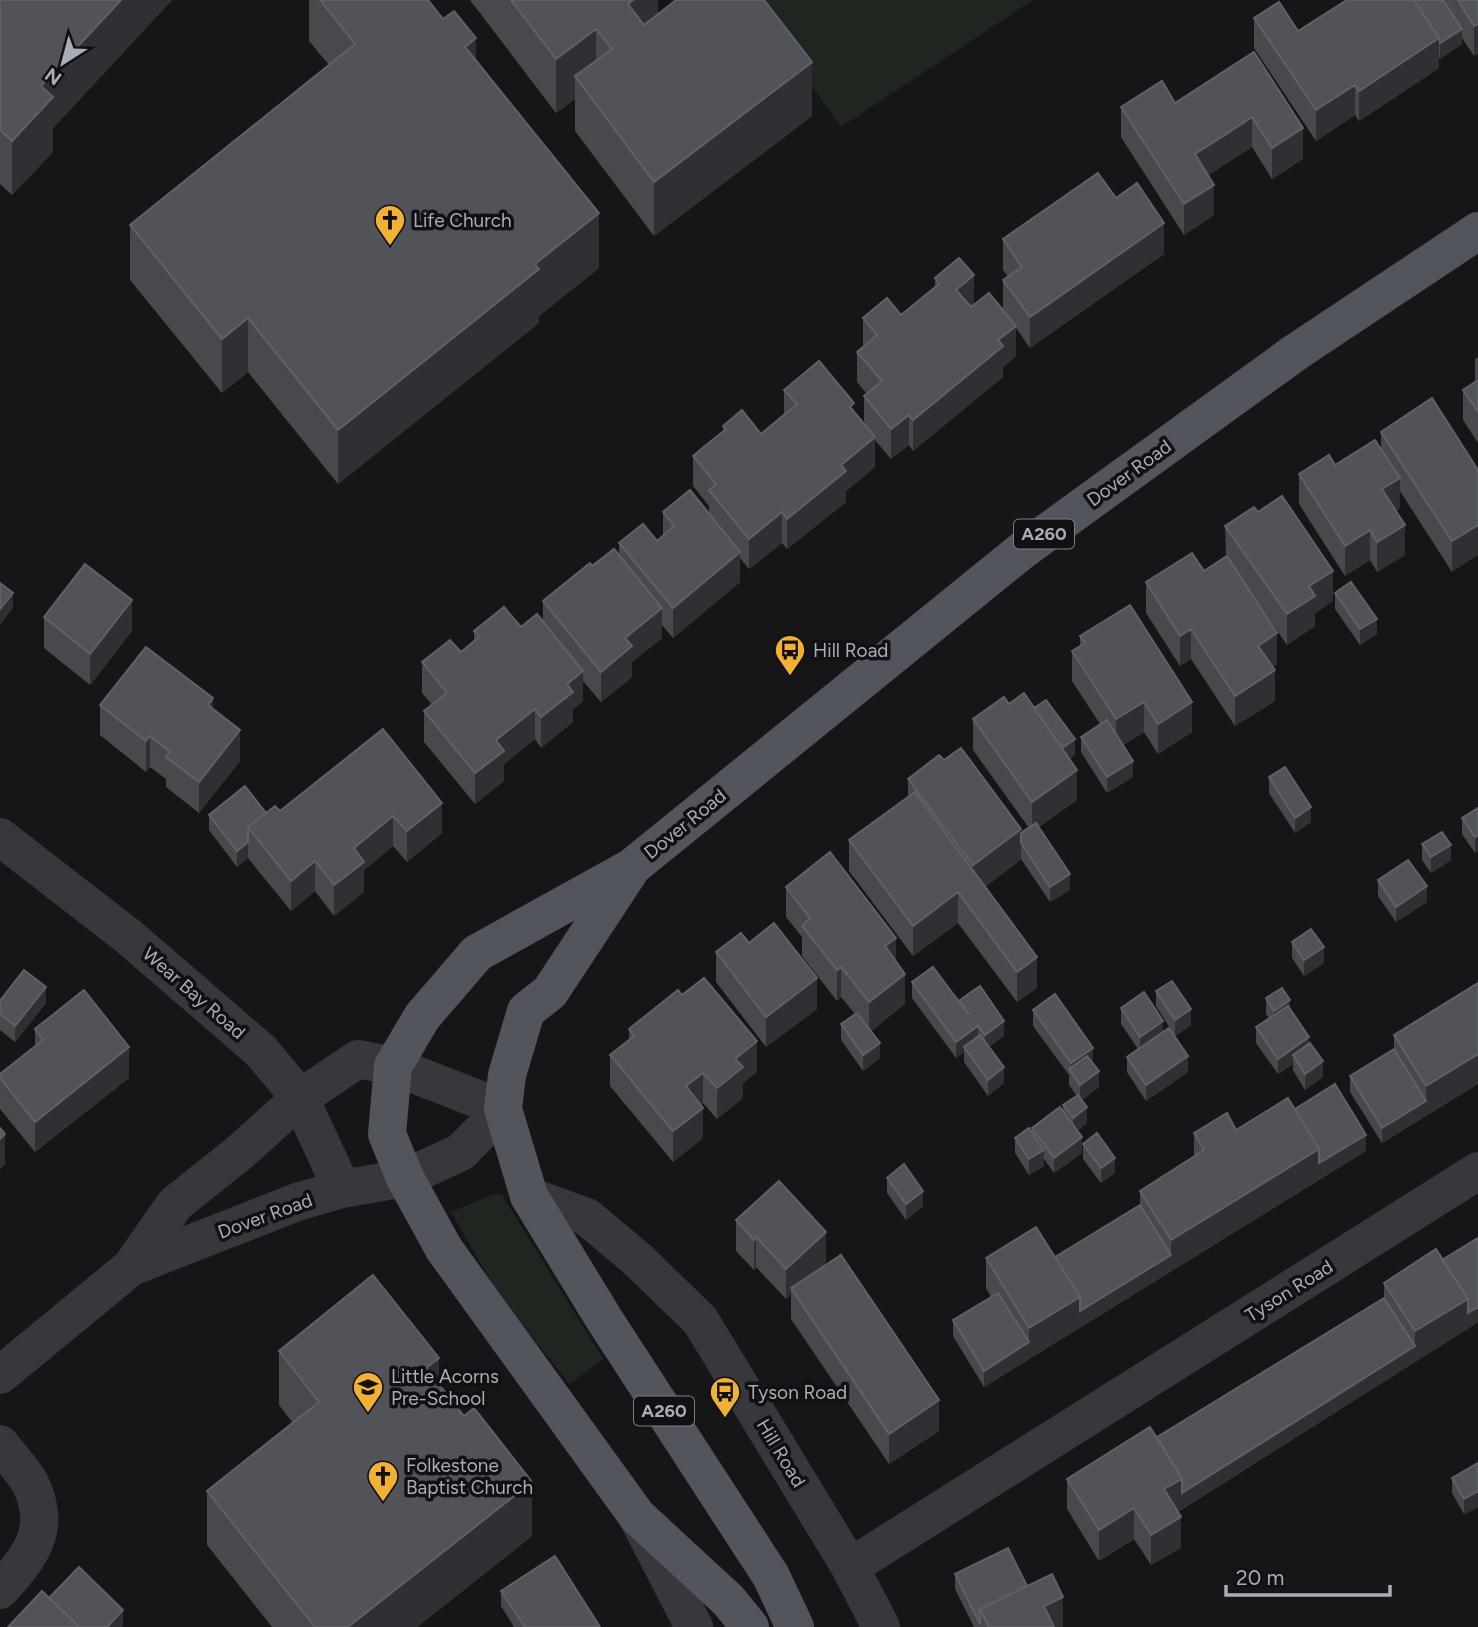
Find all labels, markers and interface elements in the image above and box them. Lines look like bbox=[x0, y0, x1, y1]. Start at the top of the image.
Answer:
north arrow bbox=[28, 28, 98, 98]
text: N bbox=[41, 63, 66, 90]
church icon: Life Church bbox=[373, 203, 407, 247]
place label: Life Church bbox=[413, 209, 512, 232]
street label: Dover Road bbox=[1082, 435, 1176, 511]
road number: A260 bbox=[1014, 520, 1074, 548]
bus stop icon: Hill Road bbox=[773, 633, 807, 677]
place label: Hill Road bbox=[813, 639, 888, 662]
street label: Dover Road bbox=[639, 784, 731, 864]
street label: Wear Bay Road bbox=[138, 942, 250, 1044]
street label: Dover Road bbox=[215, 1188, 315, 1244]
street label: Tyson Road bbox=[1241, 1255, 1337, 1327]
place label: Little Acorns Pre-School bbox=[391, 1365, 499, 1410]
school or university icon: Little Acorns Pre-School bbox=[351, 1370, 385, 1414]
bus stop icon: Tyson Road bbox=[708, 1375, 742, 1419]
place label: Tyson Road bbox=[748, 1381, 847, 1404]
road number: A260 bbox=[634, 1396, 694, 1426]
street label: Hill Road bbox=[752, 1415, 810, 1491]
place label: Folkestone Baptist Church bbox=[406, 1454, 533, 1499]
church icon: Folkestone Baptist Church bbox=[366, 1459, 400, 1503]
scale bar bbox=[1226, 1554, 1390, 1598]
text: 20 m bbox=[1236, 1565, 1284, 1590]

